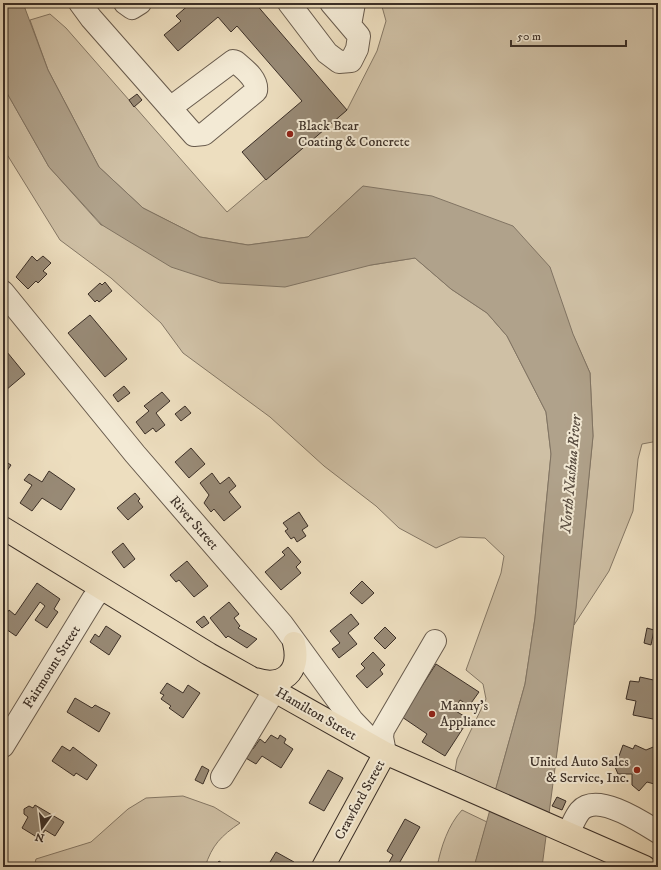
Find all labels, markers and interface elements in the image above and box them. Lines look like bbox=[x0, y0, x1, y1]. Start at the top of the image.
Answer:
scale bar bbox=[511, 22, 626, 48]
text: 50 m bbox=[517, 29, 541, 44]
place label: Black Bear Coating & Concrete bbox=[298, 117, 410, 151]
marker: Black Bear Coating & Concrete bbox=[285, 129, 295, 139]
water label: North Nashua River bbox=[556, 413, 586, 535]
street label: River Street bbox=[166, 492, 223, 554]
street label: Fairmount Street bbox=[19, 622, 85, 712]
street label: Hamilton Street bbox=[272, 684, 360, 745]
place label: Manny's Appliance bbox=[440, 697, 496, 731]
marker: Manny's Appliance bbox=[427, 709, 437, 719]
place label: United Auto Sales & Service, Inc. bbox=[529, 753, 629, 787]
street label: Crawford Street bbox=[331, 756, 390, 843]
marker: United Auto Sales & Service, Inc. bbox=[632, 765, 642, 775]
north arrow bbox=[22, 808, 62, 848]
text: N bbox=[34, 829, 46, 845]

